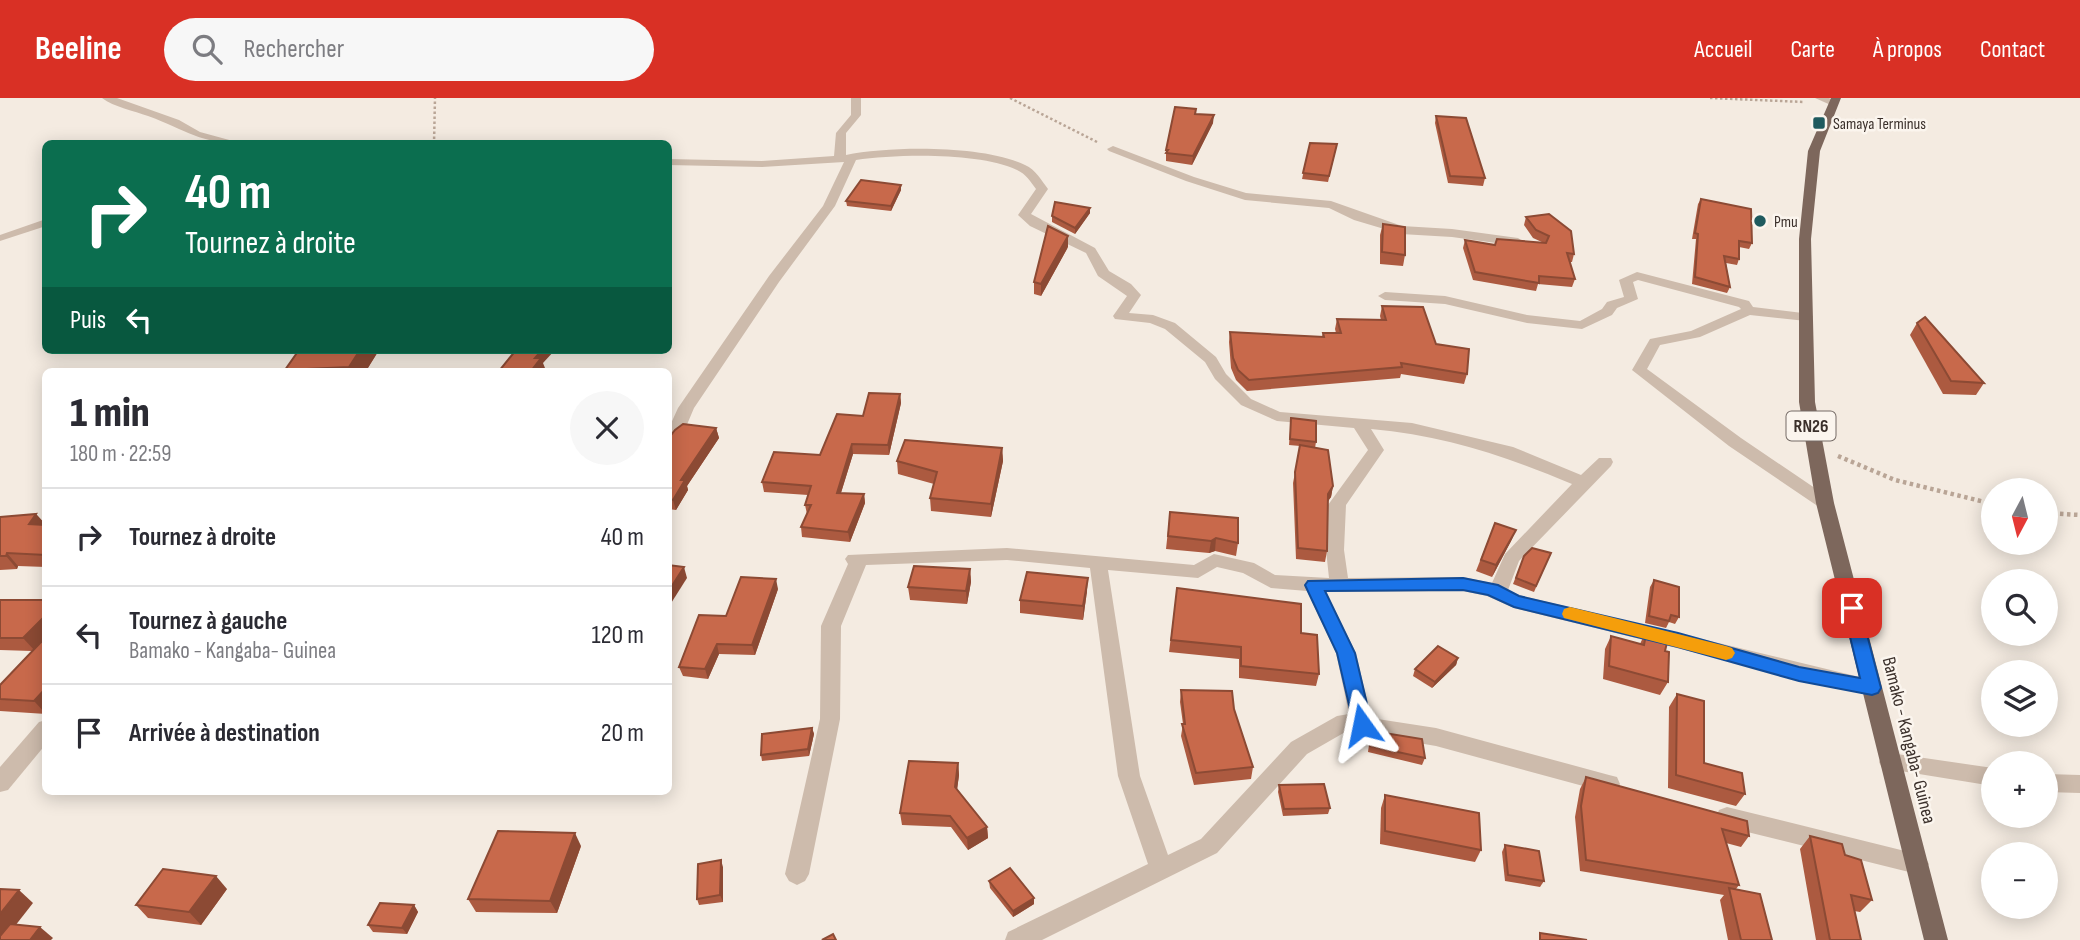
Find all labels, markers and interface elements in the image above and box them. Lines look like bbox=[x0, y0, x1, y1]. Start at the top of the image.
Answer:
search box bbox=[164, 18, 654, 81]
text: Beeline bbox=[35, 29, 122, 69]
icon: search bbox=[188, 30, 226, 68]
text: Rechercher bbox=[244, 34, 344, 65]
text: Accueil bbox=[1694, 35, 1753, 64]
text: Carte bbox=[1791, 35, 1835, 64]
text: À propos bbox=[1873, 35, 1942, 64]
text: Contact bbox=[1980, 35, 2045, 64]
marker: Samaya Terminus bbox=[1811, 115, 1827, 131]
place label: Samaya Terminus bbox=[1833, 115, 1926, 134]
text: 40 m bbox=[185, 164, 271, 223]
icon: right bbox=[70, 168, 161, 259]
marker: Pmu bbox=[1752, 213, 1768, 229]
place label: Pmu bbox=[1774, 213, 1798, 232]
text: Tournez à droite bbox=[185, 224, 356, 263]
icon: left bbox=[120, 301, 158, 339]
text: Puis bbox=[70, 305, 106, 336]
text: 1 min bbox=[70, 388, 150, 439]
button: close bbox=[570, 391, 644, 465]
road number: RN26 bbox=[1786, 412, 1836, 440]
text: 180 m · 22:59 bbox=[70, 440, 171, 468]
north arrow bbox=[1981, 478, 2058, 555]
map controls bbox=[1981, 478, 2058, 919]
icon: right bbox=[70, 518, 108, 556]
text: Tournez à droite bbox=[129, 522, 276, 553]
text: 40 m bbox=[601, 522, 644, 553]
button: search bbox=[1981, 569, 2058, 646]
pin bbox=[1822, 578, 1882, 638]
icon: arrive bbox=[1833, 589, 1871, 627]
text: Tournez à gauche bbox=[129, 606, 287, 637]
icon: left bbox=[70, 616, 108, 654]
text: 120 m bbox=[591, 620, 644, 651]
text: Bamako - Kangaba- Guinea bbox=[129, 637, 336, 665]
street label: Bamako - Kangaba- Guinea bbox=[1877, 655, 1940, 826]
button: layers bbox=[1981, 660, 2058, 737]
position arrow bbox=[1325, 688, 1399, 762]
icon: arrive bbox=[70, 714, 108, 752]
text: Arrivée à destination bbox=[129, 718, 320, 749]
text: 20 m bbox=[601, 718, 644, 749]
button: + bbox=[1981, 751, 2058, 828]
button: − bbox=[1981, 842, 2058, 919]

